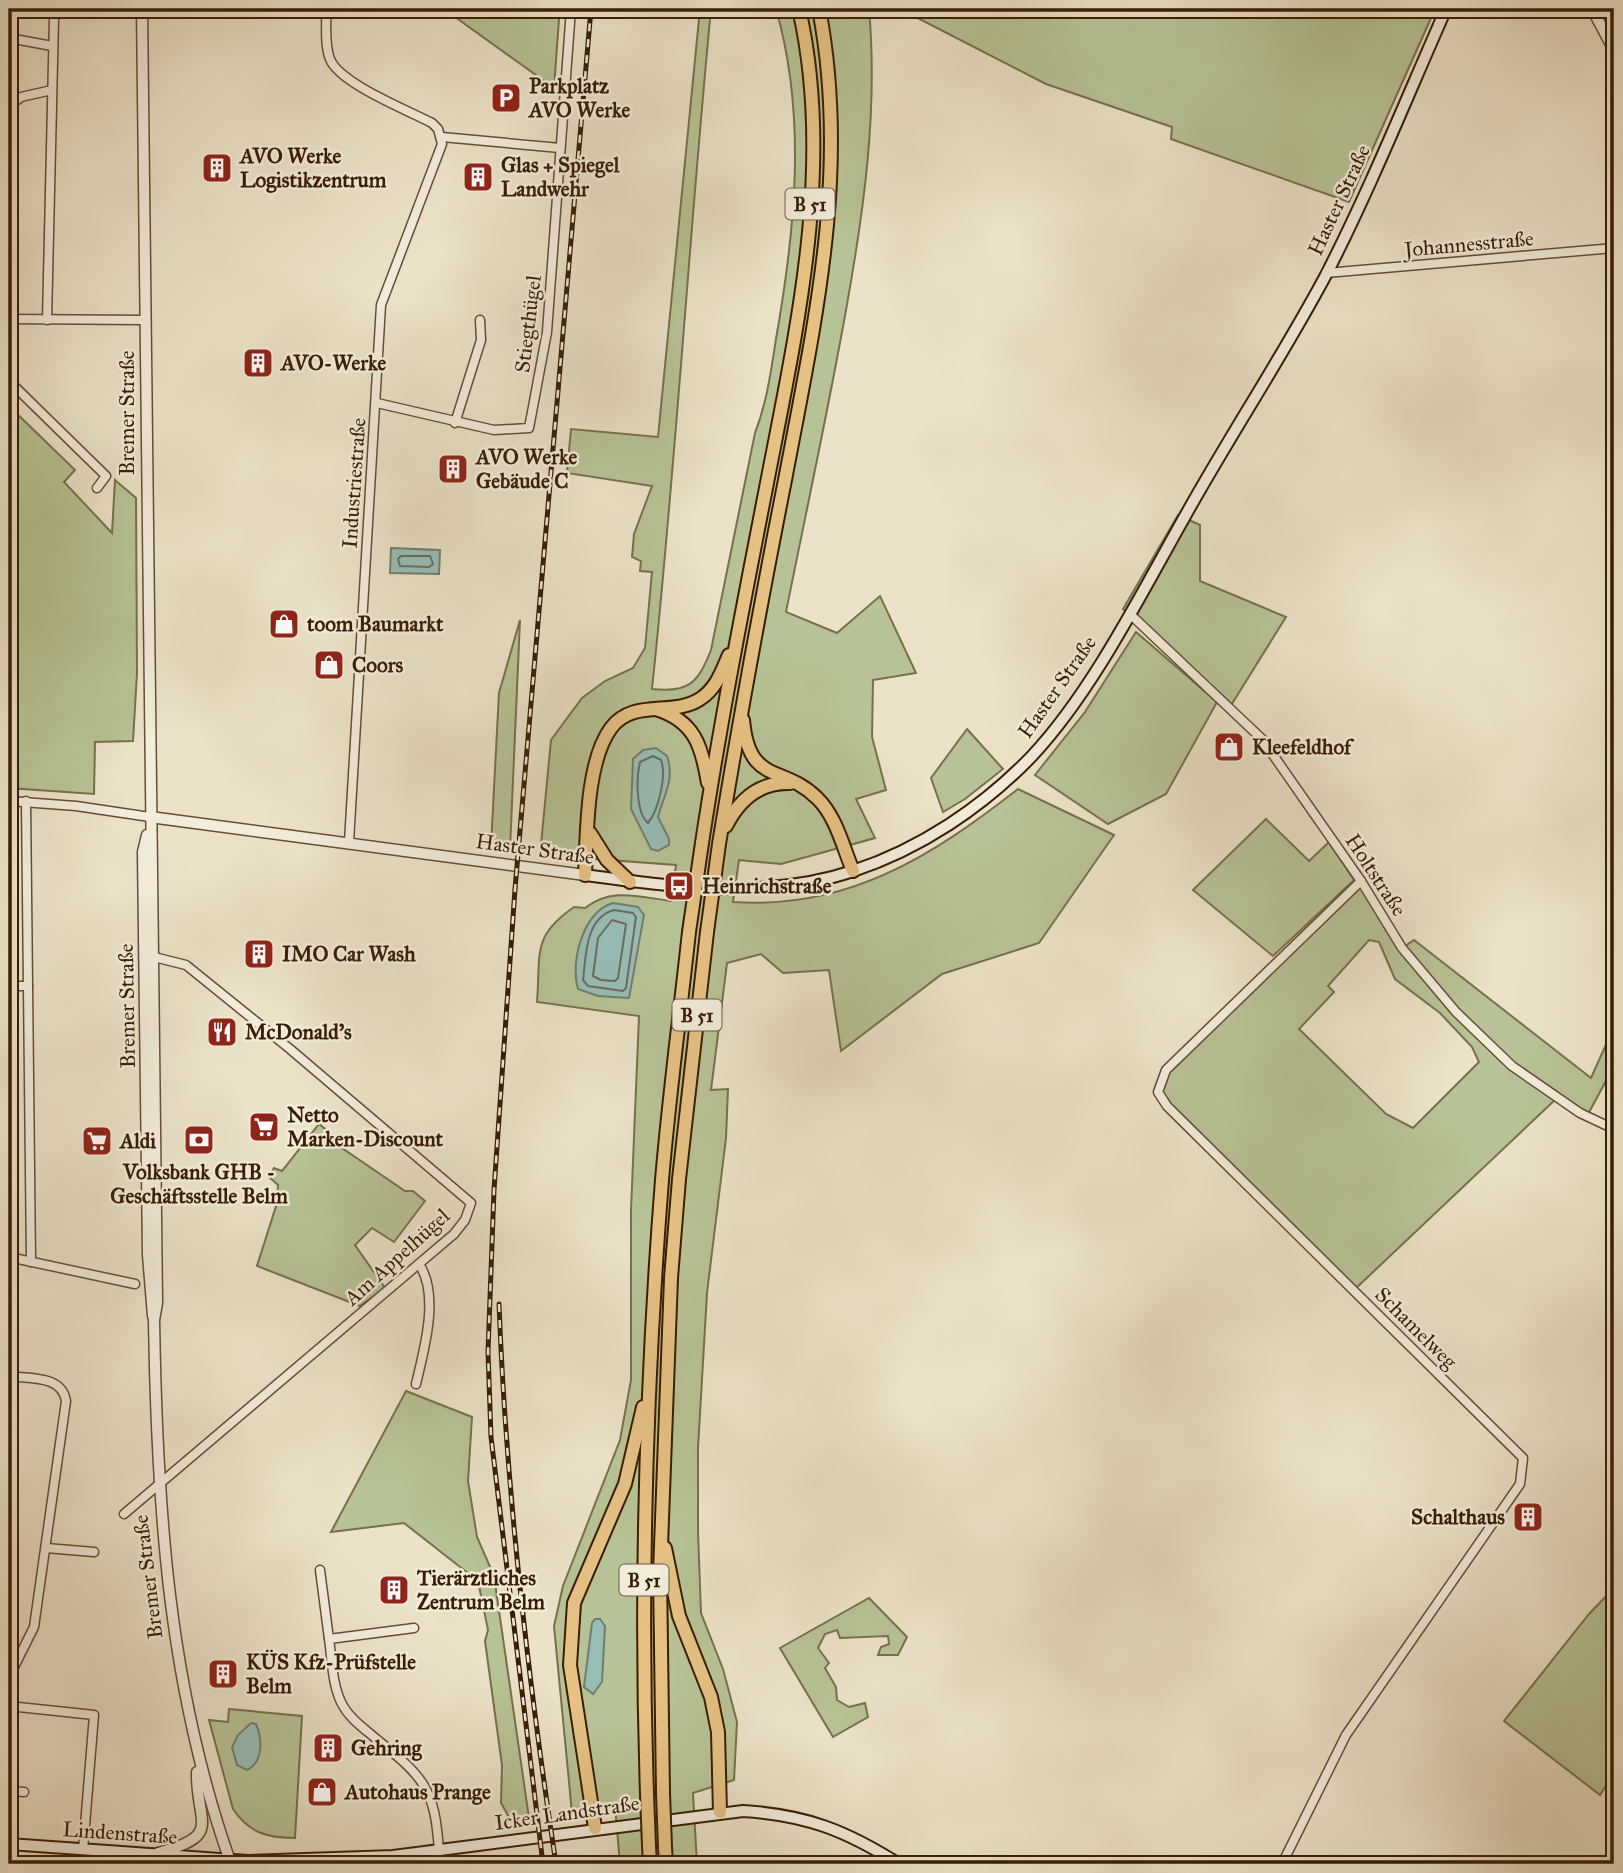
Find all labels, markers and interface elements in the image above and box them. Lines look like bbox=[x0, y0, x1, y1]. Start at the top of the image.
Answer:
place label: Parkplatz AVO Werke bbox=[527, 73, 630, 123]
parking icon: Parkplatz AVO Werke bbox=[489, 81, 523, 115]
street label: Haster Straße bbox=[1302, 140, 1376, 259]
place label: AVO Werke Logistikzentrum bbox=[238, 143, 387, 193]
building icon: AVO Werke Logistikzentrum bbox=[200, 151, 234, 185]
place label: Glas + Spiegel Landwehr bbox=[501, 152, 621, 202]
building icon: Glas + Spiegel Landwehr bbox=[461, 160, 495, 194]
road number: B 51 bbox=[786, 188, 834, 220]
street label: Johannesstraße bbox=[1401, 225, 1535, 263]
street label: Stiegthügel bbox=[509, 273, 547, 374]
building icon: AVO-Werke bbox=[241, 346, 275, 380]
street label: Bremer Straße bbox=[114, 350, 140, 475]
place label: AVO-Werke bbox=[279, 350, 387, 376]
street label: Industriestraße bbox=[336, 417, 372, 549]
place label: AVO Werke Gebäude C bbox=[474, 444, 577, 494]
building icon: AVO Werke Gebäude C bbox=[436, 452, 470, 486]
shop icon: toom Baumarkt bbox=[267, 607, 301, 641]
place label: toom Baumarkt bbox=[306, 611, 444, 637]
street label: Haster Straße bbox=[1012, 631, 1102, 743]
shop icon: Coors bbox=[312, 648, 346, 682]
place label: Coors bbox=[352, 652, 404, 678]
shop icon: Kleefeldhof bbox=[1212, 730, 1246, 764]
place label: Kleefeldhof bbox=[1252, 734, 1355, 760]
street label: Haster Straße bbox=[474, 828, 596, 870]
street label: Holtstraße bbox=[1340, 829, 1412, 921]
bus stop icon: Heinrichstraße bbox=[662, 869, 696, 903]
place label: Heinrichstraße bbox=[702, 873, 832, 899]
building icon: IMO Car Wash bbox=[242, 937, 276, 971]
place label: IMO Car Wash bbox=[282, 941, 416, 967]
street label: Bremer Straße bbox=[113, 943, 141, 1069]
road number: B 51 bbox=[672, 1000, 722, 1030]
restaurant icon: McDonald's bbox=[205, 1015, 239, 1049]
place label: McDonald's bbox=[245, 1019, 352, 1045]
place label: Netto Marken-Discount bbox=[287, 1102, 444, 1152]
supermarket icon: Netto Marken-Discount bbox=[247, 1110, 281, 1144]
bank icon: Volksbank GHB - Geschäftsstelle Belm bbox=[182, 1123, 216, 1157]
supermarket icon: Aldi bbox=[80, 1124, 114, 1158]
place label: Aldi bbox=[118, 1128, 156, 1154]
place label: Volksbank GHB - Geschäftsstelle Belm bbox=[110, 1159, 288, 1209]
street label: Am Appelhügel bbox=[338, 1203, 455, 1312]
street label: Schamelweg bbox=[1370, 1282, 1463, 1375]
building icon: Schalthaus bbox=[1511, 1500, 1545, 1534]
place label: Schalthaus bbox=[1411, 1504, 1505, 1530]
street label: Bremer Straße bbox=[127, 1513, 169, 1641]
road number: B 51 bbox=[620, 1564, 668, 1596]
place label: Tierärztliches Zentrum Belm bbox=[416, 1565, 545, 1615]
building icon: Tierärztliches Zentrum Belm bbox=[377, 1573, 411, 1607]
place label: KÜS Kfz-Prüfstelle Belm bbox=[246, 1649, 416, 1699]
building icon: KÜS Kfz-Prüfstelle Belm bbox=[206, 1657, 240, 1691]
building icon: Gehring bbox=[311, 1731, 345, 1765]
place label: Gehring bbox=[351, 1735, 423, 1761]
shop icon: Autohaus Prange bbox=[305, 1775, 339, 1809]
place label: Autohaus Prange bbox=[343, 1779, 491, 1805]
street label: Icker Landstraße bbox=[493, 1790, 641, 1836]
street label: Lindenstraße bbox=[62, 1816, 178, 1850]

